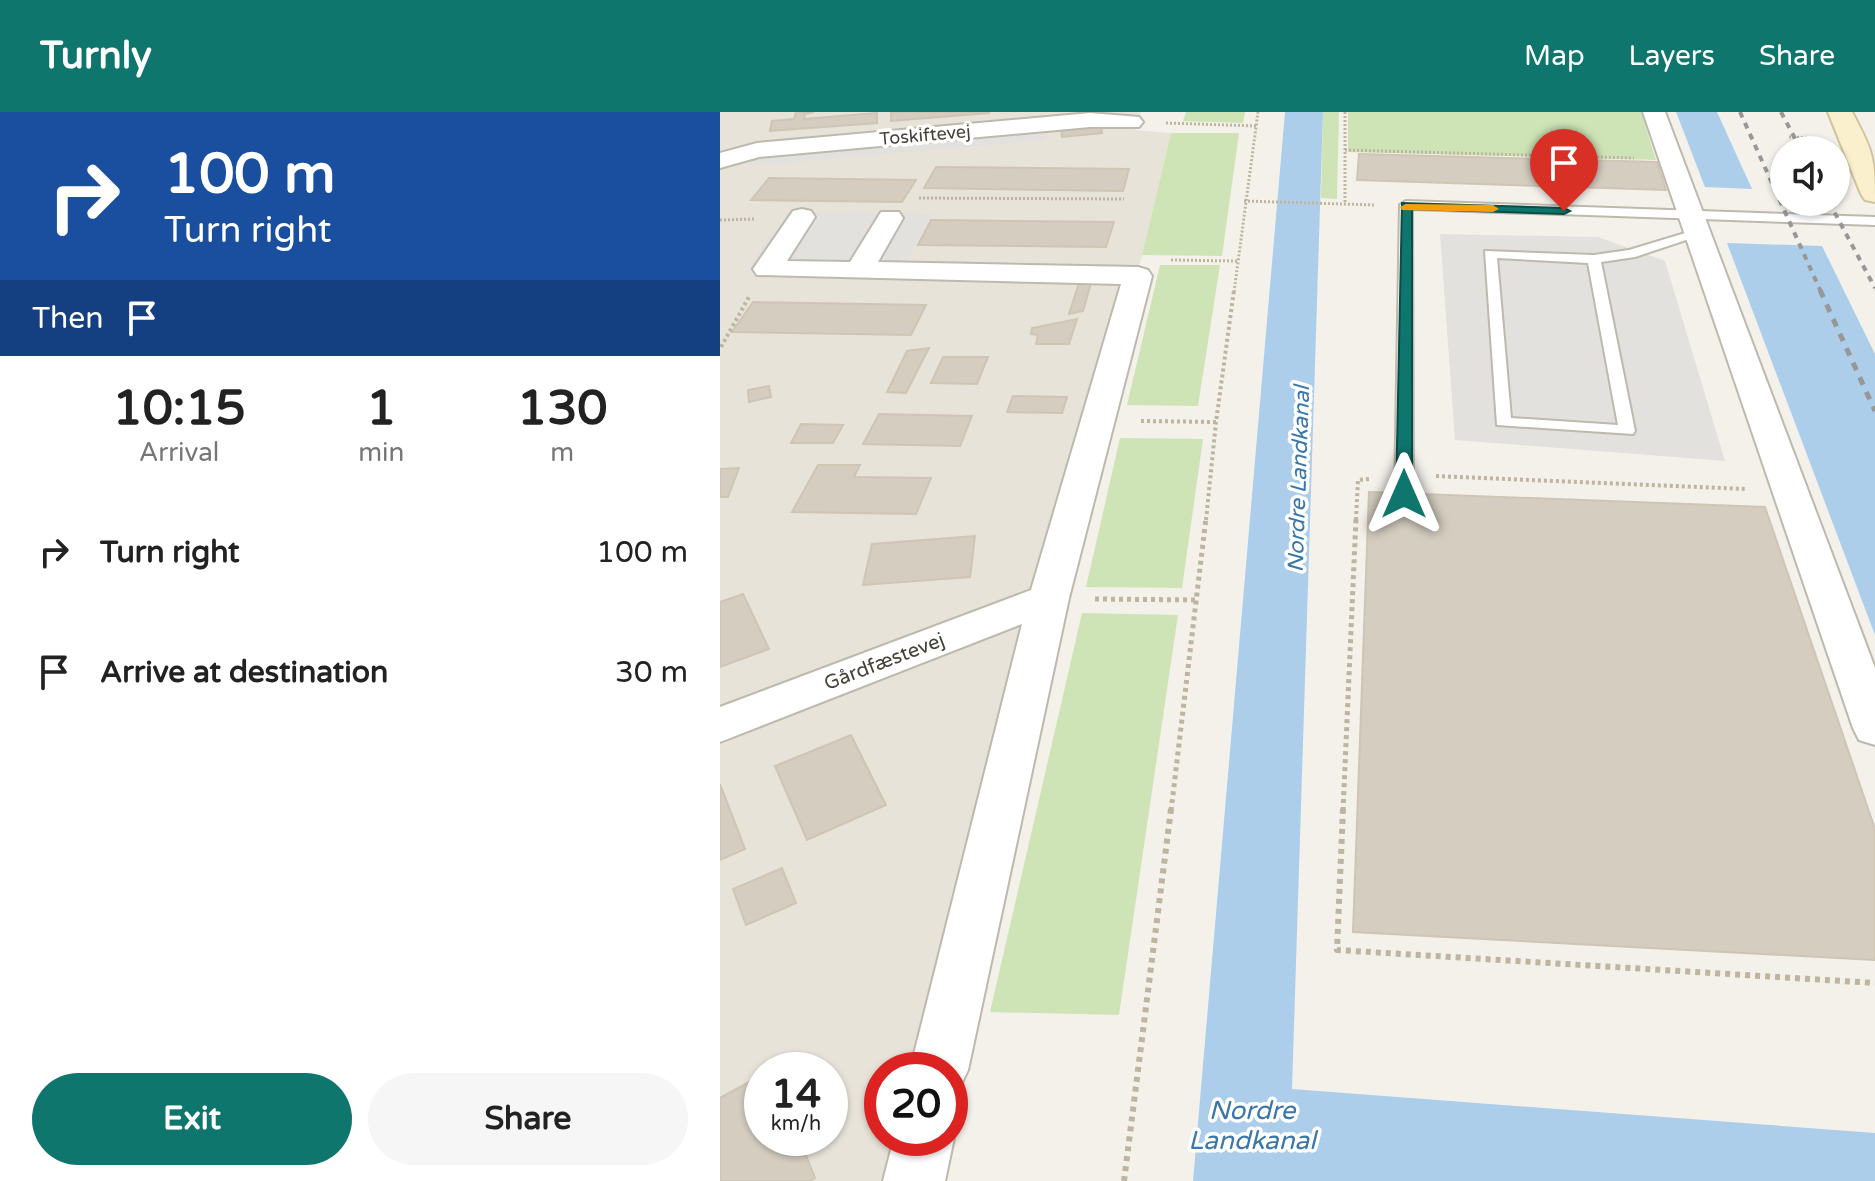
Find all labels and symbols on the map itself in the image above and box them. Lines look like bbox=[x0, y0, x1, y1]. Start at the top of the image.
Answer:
street label: Toskiftevej bbox=[879, 120, 971, 150]
pin bbox=[1530, 129, 1598, 211]
water label: Nordre Landkanal bbox=[1283, 383, 1315, 573]
position arrow bbox=[1362, 452, 1446, 536]
street label: Gårdfæstevej bbox=[821, 628, 948, 696]
speed limit sign: 20 bbox=[864, 1052, 968, 1156]
water label: Nordre Landkanal bbox=[1188, 1095, 1319, 1156]

